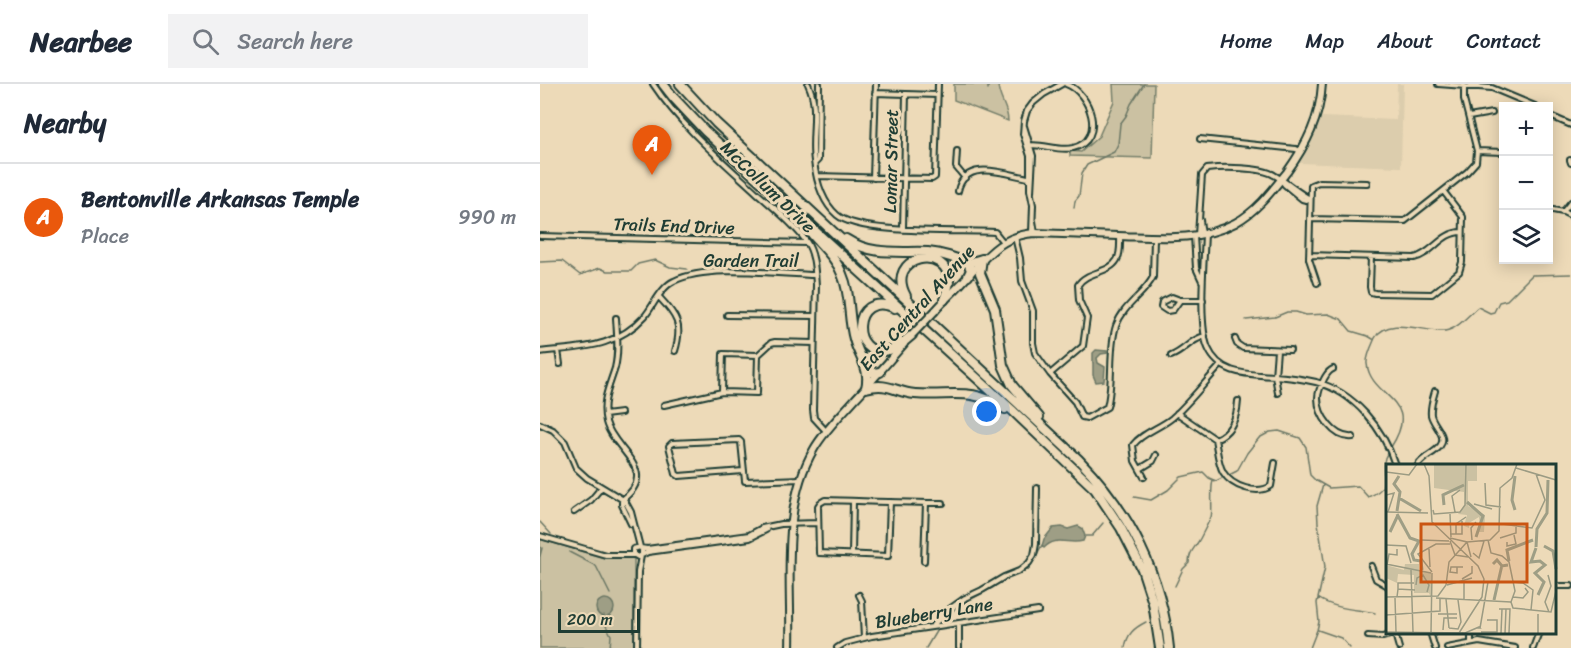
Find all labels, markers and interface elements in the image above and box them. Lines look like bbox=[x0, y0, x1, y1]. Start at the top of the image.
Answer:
search box bbox=[168, 14, 588, 68]
text: Nearbee bbox=[30, 17, 132, 66]
text: Search here bbox=[237, 22, 353, 61]
text: Home bbox=[1220, 22, 1272, 60]
text: Map bbox=[1305, 22, 1344, 60]
text: About bbox=[1377, 22, 1434, 60]
text: Contact bbox=[1467, 22, 1541, 60]
icon: search bbox=[189, 25, 222, 58]
text: Nearby bbox=[24, 100, 106, 146]
map controls bbox=[1499, 102, 1553, 264]
button: + bbox=[1499, 102, 1553, 156]
street label: Lomar Street bbox=[874, 109, 908, 213]
pin: A bbox=[632, 126, 672, 175]
street label: McCollum Drive bbox=[713, 133, 823, 241]
button: − bbox=[1499, 156, 1553, 210]
text: Bentonville Arkansas Temple bbox=[81, 180, 359, 219]
text: A bbox=[37, 200, 50, 235]
text: 990 m bbox=[458, 200, 516, 235]
street label: Trails End Drive bbox=[613, 208, 735, 244]
button: layers bbox=[1499, 210, 1553, 264]
text: Place bbox=[81, 219, 129, 254]
street label: East Central Avenue bbox=[851, 237, 983, 379]
street label: Garden Trail bbox=[703, 245, 800, 277]
your location bbox=[972, 397, 1001, 426]
inset map bbox=[1386, 464, 1556, 633]
street label: Blueberry Lane bbox=[873, 588, 995, 638]
text: 200 m bbox=[567, 605, 613, 634]
scale bar bbox=[558, 606, 640, 634]

